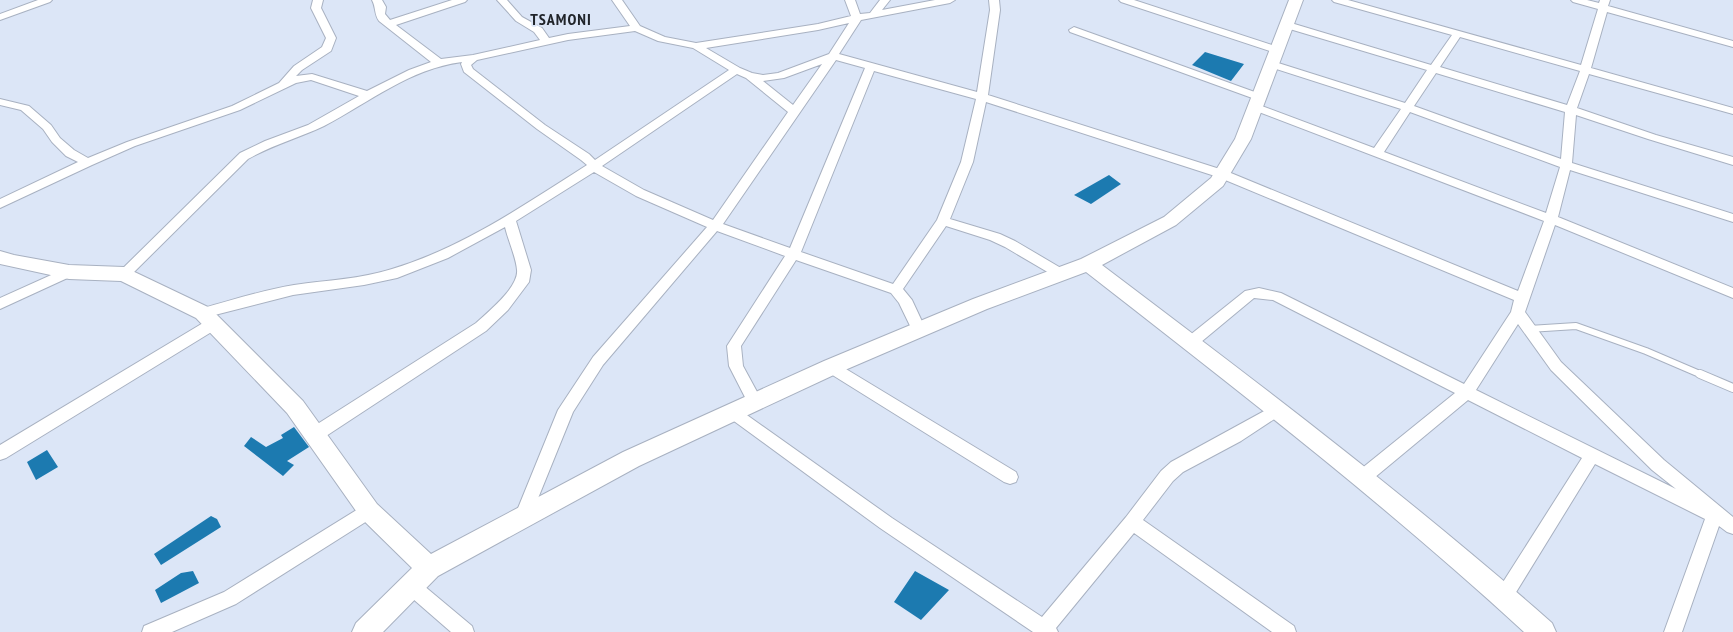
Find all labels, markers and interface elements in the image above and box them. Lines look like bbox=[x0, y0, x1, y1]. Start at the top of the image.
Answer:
district label: TSAMONI bbox=[530, 9, 592, 29]

